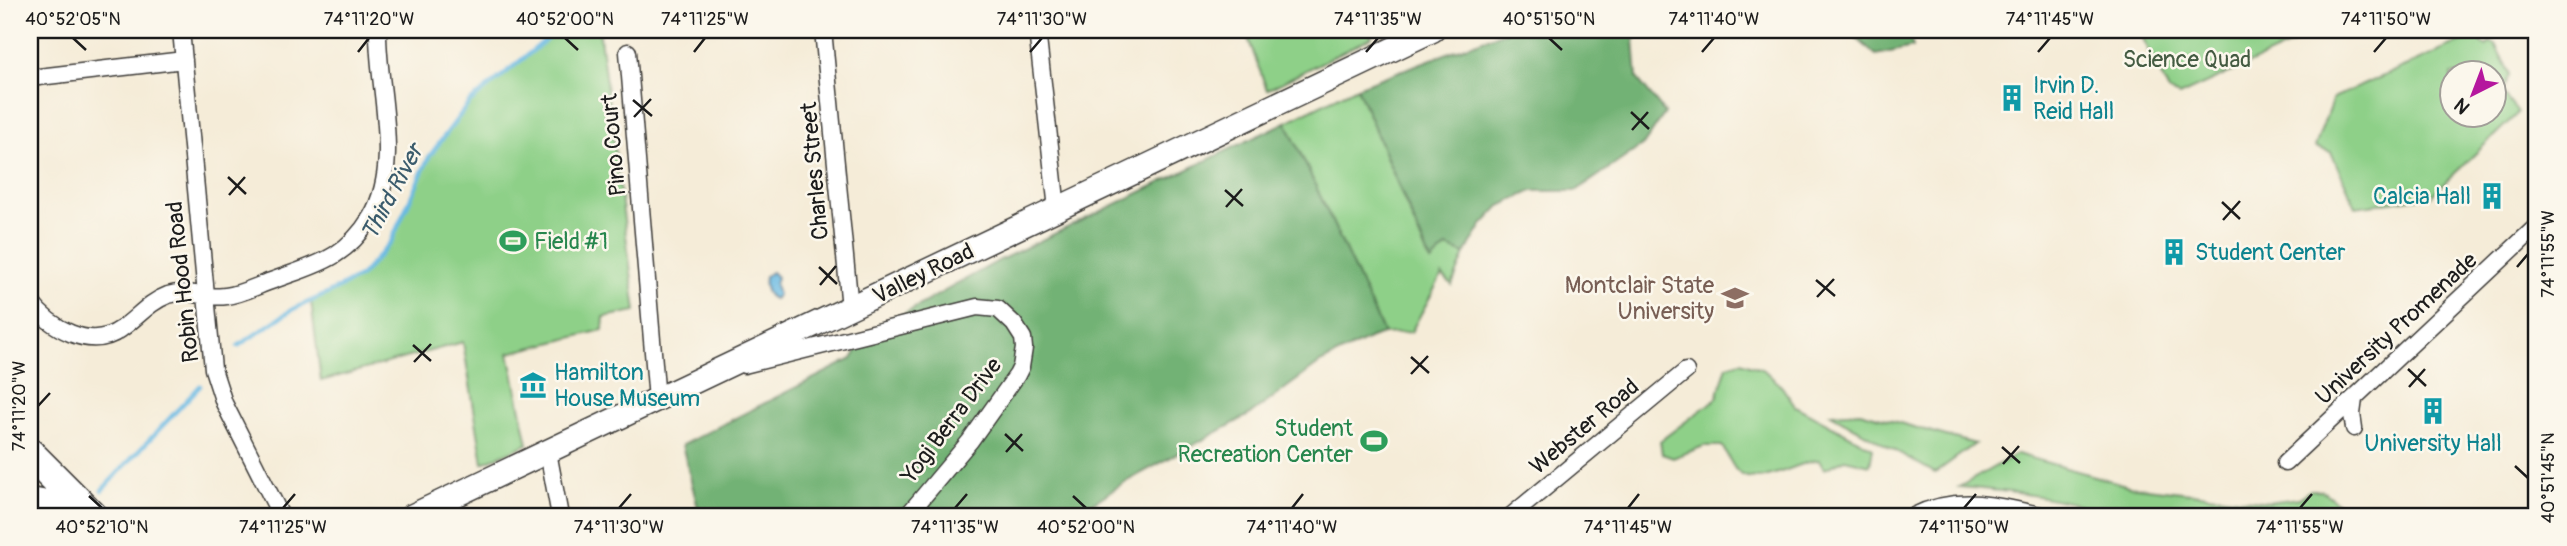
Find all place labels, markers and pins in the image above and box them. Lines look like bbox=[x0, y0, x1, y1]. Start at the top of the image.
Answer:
place label: Irvin D. Reid Hall bbox=[2033, 71, 2114, 126]
building icon: Irvin D. Reid Hall bbox=[1997, 83, 2027, 113]
building icon: Calcia Hall bbox=[2477, 181, 2507, 211]
place label: Calcia Hall bbox=[2373, 182, 2471, 211]
sports icon: Field #1 bbox=[498, 226, 528, 256]
place label: Field #1 bbox=[534, 227, 608, 256]
building icon: Student Center bbox=[2159, 237, 2189, 267]
place label: Student Center bbox=[2195, 238, 2345, 267]
place label: Montclair State University bbox=[1565, 271, 1715, 326]
school or university icon: Montclair State University bbox=[1720, 283, 1750, 313]
place label: Hamilton House Museum bbox=[554, 358, 700, 413]
museum icon: Hamilton House Museum bbox=[518, 370, 548, 400]
building icon: University Hall bbox=[2418, 396, 2448, 426]
place label: Student Recreation Center bbox=[1177, 414, 1354, 469]
sports icon: Student Recreation Center bbox=[1359, 426, 1389, 456]
place label: University Hall bbox=[2364, 429, 2502, 458]

